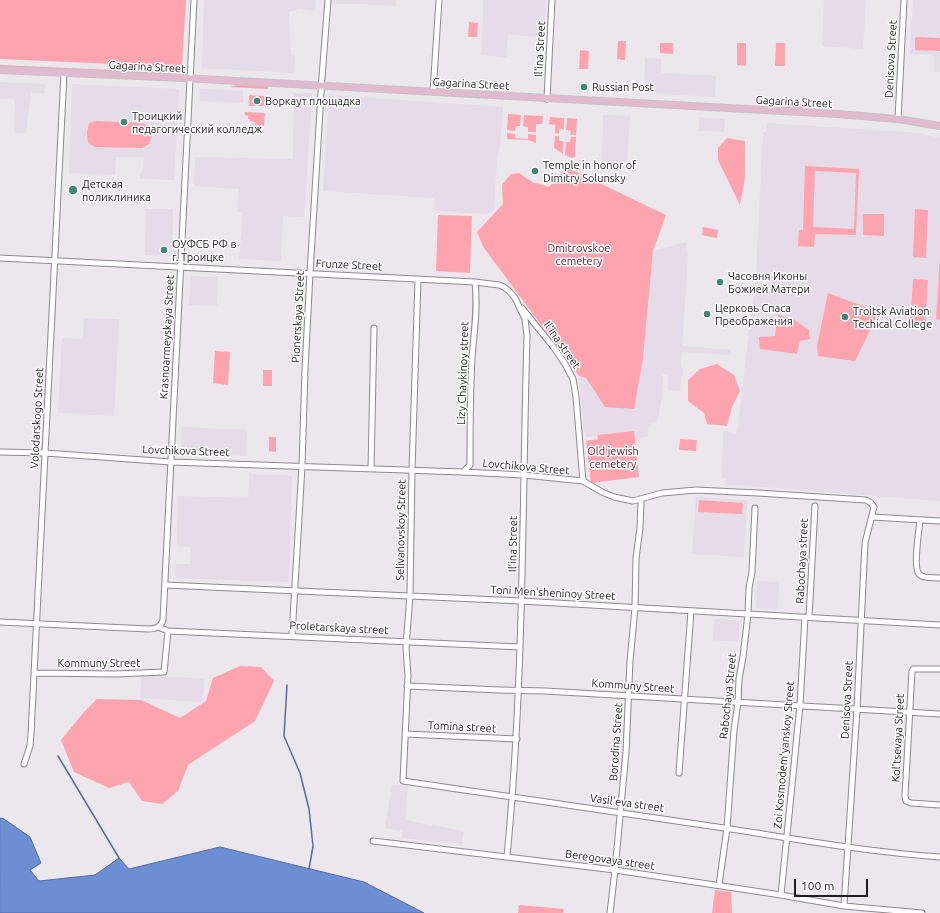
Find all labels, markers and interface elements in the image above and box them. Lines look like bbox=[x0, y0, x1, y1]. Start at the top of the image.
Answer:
street label: Denisova Street bbox=[882, 20, 900, 98]
street label: Il'ina Street bbox=[532, 21, 548, 77]
street label: Gagarina Street bbox=[108, 58, 186, 76]
street label: Gagarina Street bbox=[432, 75, 510, 93]
place label: Russian Post bbox=[592, 80, 654, 94]
marker: Russian Post bbox=[579, 82, 589, 92]
street label: Gagarina Street bbox=[755, 93, 833, 111]
place label: Воркаут площадка bbox=[265, 94, 361, 108]
marker: Воркаут площадка bbox=[252, 96, 262, 106]
place label: Троицкий педагогический колледж bbox=[132, 109, 262, 135]
marker: Троицкий педагогический колледж bbox=[119, 117, 129, 127]
place label: Temple in honor of Dimitry Solunsky bbox=[543, 158, 636, 184]
marker: Temple in honor of Dimitry Solunsky bbox=[530, 166, 540, 176]
place label: Детская поликлиника bbox=[82, 177, 151, 203]
marker: Детская поликлиника bbox=[67, 184, 79, 196]
place label: ОУФСБ РФ в г. Троицке bbox=[172, 237, 237, 263]
park label: Dmitrovskoe cemetery bbox=[548, 241, 610, 267]
marker: ОУФСБ РФ в г. Троицке bbox=[159, 245, 169, 255]
street label: Frunze Street bbox=[315, 257, 383, 273]
place label: Часовня Иконы Божией Матери bbox=[728, 269, 810, 295]
street label: Pionerskaya Street bbox=[289, 271, 307, 363]
street label: Krasnoarmeyskaya Street bbox=[157, 274, 177, 400]
marker: Часовня Иконы Божией Матери bbox=[715, 277, 725, 287]
place label: Церковь Спаса Преображения bbox=[715, 301, 793, 327]
place label: Troitsk Aviation Techical College bbox=[853, 304, 932, 330]
marker: Церковь Спаса Преображения bbox=[702, 309, 712, 319]
marker: Troitsk Aviation Techical College bbox=[840, 312, 850, 322]
street label: Il'ina street bbox=[541, 319, 583, 371]
street label: Lizy Chaykinoy street bbox=[455, 321, 471, 425]
street label: Volodarskogo Street bbox=[28, 367, 46, 469]
street label: Lovchikova Street bbox=[142, 443, 230, 459]
park label: Old jewish cemetery bbox=[587, 444, 639, 470]
street label: Lovchikova Street bbox=[482, 457, 570, 477]
street label: Selivanovskoy Street bbox=[394, 479, 408, 581]
street label: Il'ina Street bbox=[506, 516, 520, 572]
street label: Rabochaya street bbox=[793, 518, 811, 604]
street label: Toni Men'sheninoy Street bbox=[490, 583, 616, 603]
street label: Proletarskaya street bbox=[289, 619, 389, 637]
street label: Rabochaya Street bbox=[717, 652, 739, 740]
street label: Kommuny Street bbox=[58, 656, 140, 670]
street label: Denisova Street bbox=[838, 661, 856, 739]
street label: Kommuny Street bbox=[591, 677, 675, 695]
street label: Zoi Kosmodem'yanskoy Street bbox=[771, 681, 797, 829]
street label: Kol'tsevaya Street bbox=[889, 693, 907, 783]
street label: Borodina Street bbox=[607, 702, 625, 782]
street label: Tomina street bbox=[428, 719, 496, 735]
street label: Vasil'eva street bbox=[589, 791, 665, 815]
street label: Beregovaya street bbox=[564, 847, 656, 873]
scale bar bbox=[796, 871, 870, 897]
text: 100 m bbox=[801, 879, 834, 892]

